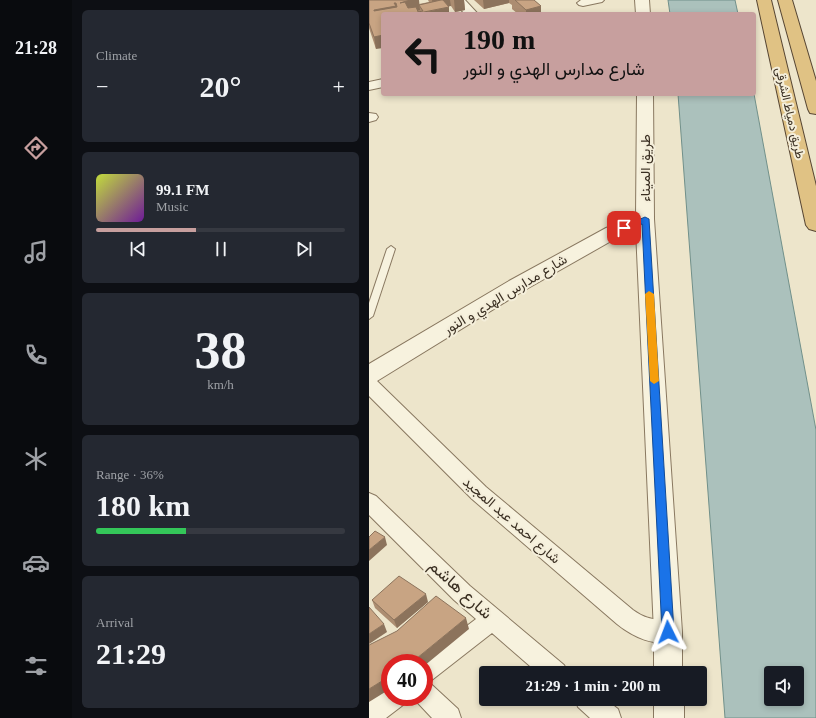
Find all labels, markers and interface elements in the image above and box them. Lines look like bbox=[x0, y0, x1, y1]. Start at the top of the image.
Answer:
text: 190 m bbox=[463, 24, 535, 55]
icon: left bbox=[397, 28, 449, 80]
text: 21:28 bbox=[15, 38, 57, 58]
text: Climate bbox=[96, 48, 137, 63]
text: شارع مدارس الهدي و النور bbox=[463, 59, 645, 79]
street label: طريق دمياط الشرقى bbox=[772, 66, 807, 160]
text: 20° bbox=[200, 70, 242, 103]
text: − bbox=[96, 74, 108, 99]
text: + bbox=[333, 74, 345, 99]
icon: directions bbox=[22, 134, 50, 162]
street label: طريق الميناء bbox=[638, 134, 654, 202]
text: 99.1 FM bbox=[156, 182, 209, 198]
text: Music bbox=[156, 199, 189, 214]
pin bbox=[607, 211, 641, 245]
icon: arrive bbox=[613, 217, 635, 239]
icon: music bbox=[22, 238, 50, 266]
icon: previous bbox=[127, 238, 149, 260]
icon: pause bbox=[210, 238, 232, 260]
icon: next bbox=[293, 238, 315, 260]
street label: شارع مدارس الهدي و النور bbox=[440, 252, 572, 341]
text: 38 bbox=[195, 322, 247, 379]
icon: phone bbox=[22, 341, 50, 369]
text: km/h bbox=[207, 377, 234, 392]
icon: climate bbox=[22, 445, 50, 473]
text: Range · 36% bbox=[96, 467, 164, 482]
street label: شارع احمد عبد المجيد bbox=[458, 474, 563, 569]
text: 180 km bbox=[96, 489, 190, 522]
icon: car bbox=[22, 549, 50, 577]
street label: شارع هاشم bbox=[424, 556, 496, 624]
position arrow bbox=[647, 611, 689, 653]
text: Arrival bbox=[96, 615, 134, 630]
text: 21:29 bbox=[96, 637, 166, 670]
icon: filters bbox=[22, 652, 50, 680]
speed limit sign: 40 bbox=[381, 654, 433, 706]
map controls bbox=[764, 666, 804, 706]
button: sound bbox=[764, 666, 804, 706]
text: 21:29 · 1 min · 200 m bbox=[526, 678, 661, 694]

